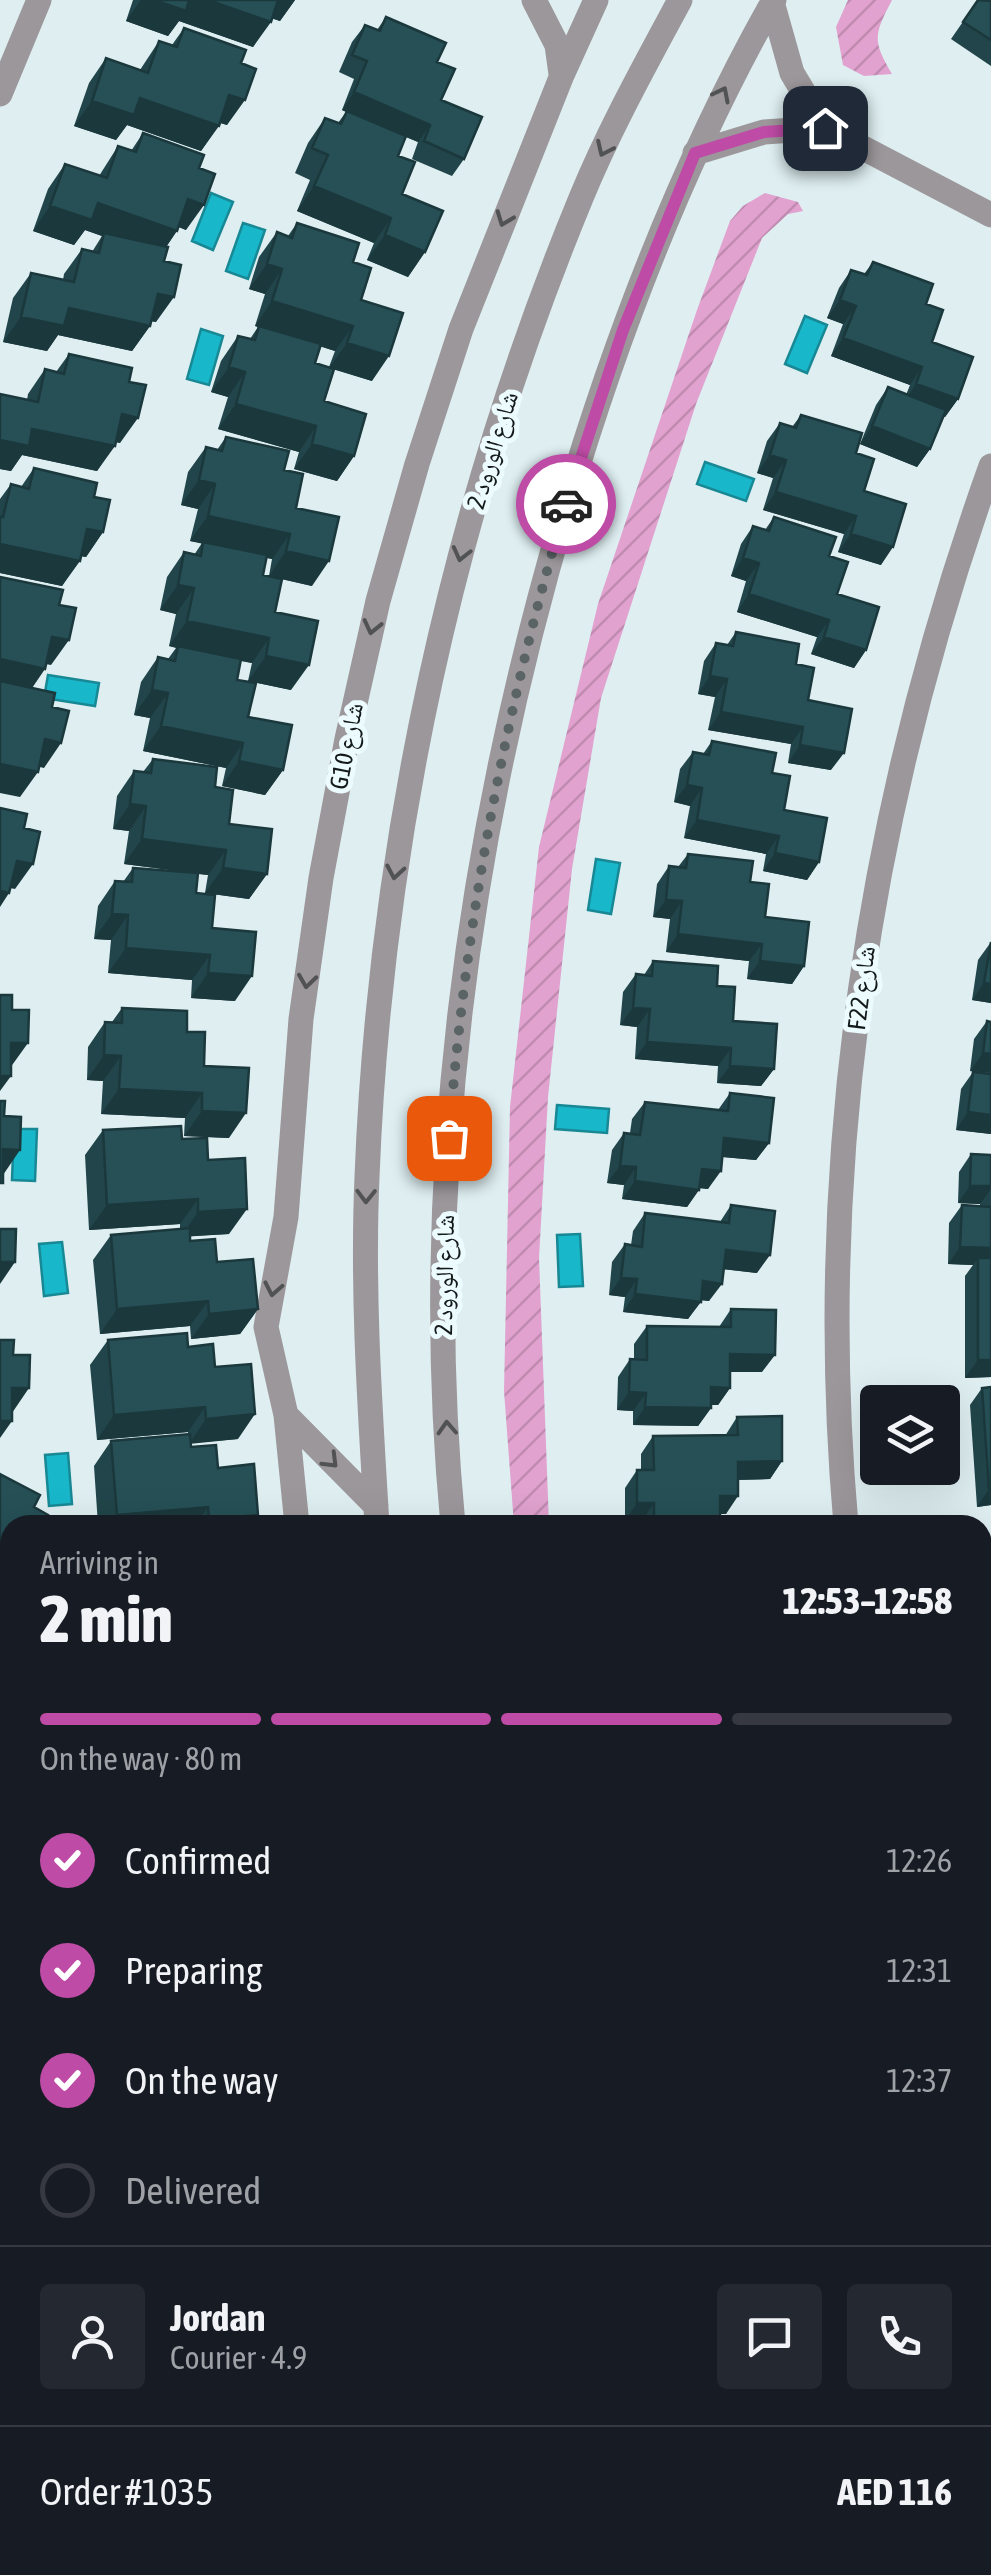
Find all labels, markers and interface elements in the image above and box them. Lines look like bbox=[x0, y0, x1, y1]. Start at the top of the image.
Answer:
pin bbox=[783, 86, 868, 171]
one-way arrow bbox=[710, 87, 729, 105]
icon: home bbox=[798, 101, 853, 156]
one-way arrow bbox=[596, 139, 616, 157]
one-way arrow bbox=[495, 209, 516, 226]
street label: شارع الورود 2 bbox=[461, 388, 525, 512]
courier bbox=[516, 454, 616, 554]
icon: car bbox=[539, 477, 594, 532]
one-way arrow bbox=[452, 545, 473, 562]
one-way arrow bbox=[363, 619, 384, 636]
street label: G10 شارع bbox=[324, 700, 370, 792]
one-way arrow bbox=[385, 864, 406, 880]
street label: F22 شارع bbox=[842, 944, 882, 1032]
one-way arrow bbox=[297, 973, 318, 990]
pin bbox=[407, 1096, 492, 1181]
icon: bag bbox=[422, 1111, 477, 1166]
one-way arrow bbox=[355, 1188, 377, 1204]
street label: شارع الورود 2 bbox=[429, 1214, 461, 1336]
one-way arrow bbox=[263, 1281, 284, 1298]
map controls bbox=[860, 1385, 960, 1485]
button: layers bbox=[860, 1385, 960, 1485]
one-way arrow bbox=[437, 1419, 458, 1435]
one-way arrow bbox=[319, 1449, 337, 1467]
text: Arriving in bbox=[40, 1544, 159, 1581]
text: 12:53–12:58 bbox=[782, 1579, 952, 1622]
text: 2 min bbox=[40, 1581, 173, 1656]
text: On the way · 80 m bbox=[40, 1740, 242, 1777]
icon: check bbox=[40, 1833, 95, 1888]
text: Confirmed bbox=[125, 1839, 271, 1882]
text: 12:26 bbox=[886, 1842, 952, 1879]
icon: check bbox=[40, 1943, 95, 1998]
text: Preparing bbox=[125, 1949, 263, 1992]
text: 12:31 bbox=[886, 1952, 952, 1989]
icon: check bbox=[40, 2053, 95, 2108]
text: On the way bbox=[125, 2059, 278, 2102]
text: 12:37 bbox=[886, 2062, 952, 2099]
text: Delivered bbox=[125, 2169, 261, 2212]
button: person bbox=[40, 2284, 145, 2389]
button: chat bbox=[717, 2284, 822, 2389]
button: phone bbox=[847, 2284, 952, 2389]
text: Jordan bbox=[170, 2296, 265, 2339]
text: Courier · 4.9 bbox=[170, 2339, 307, 2376]
text: Order #1035 bbox=[40, 2470, 213, 2513]
text: AED 116 bbox=[837, 2470, 952, 2513]

